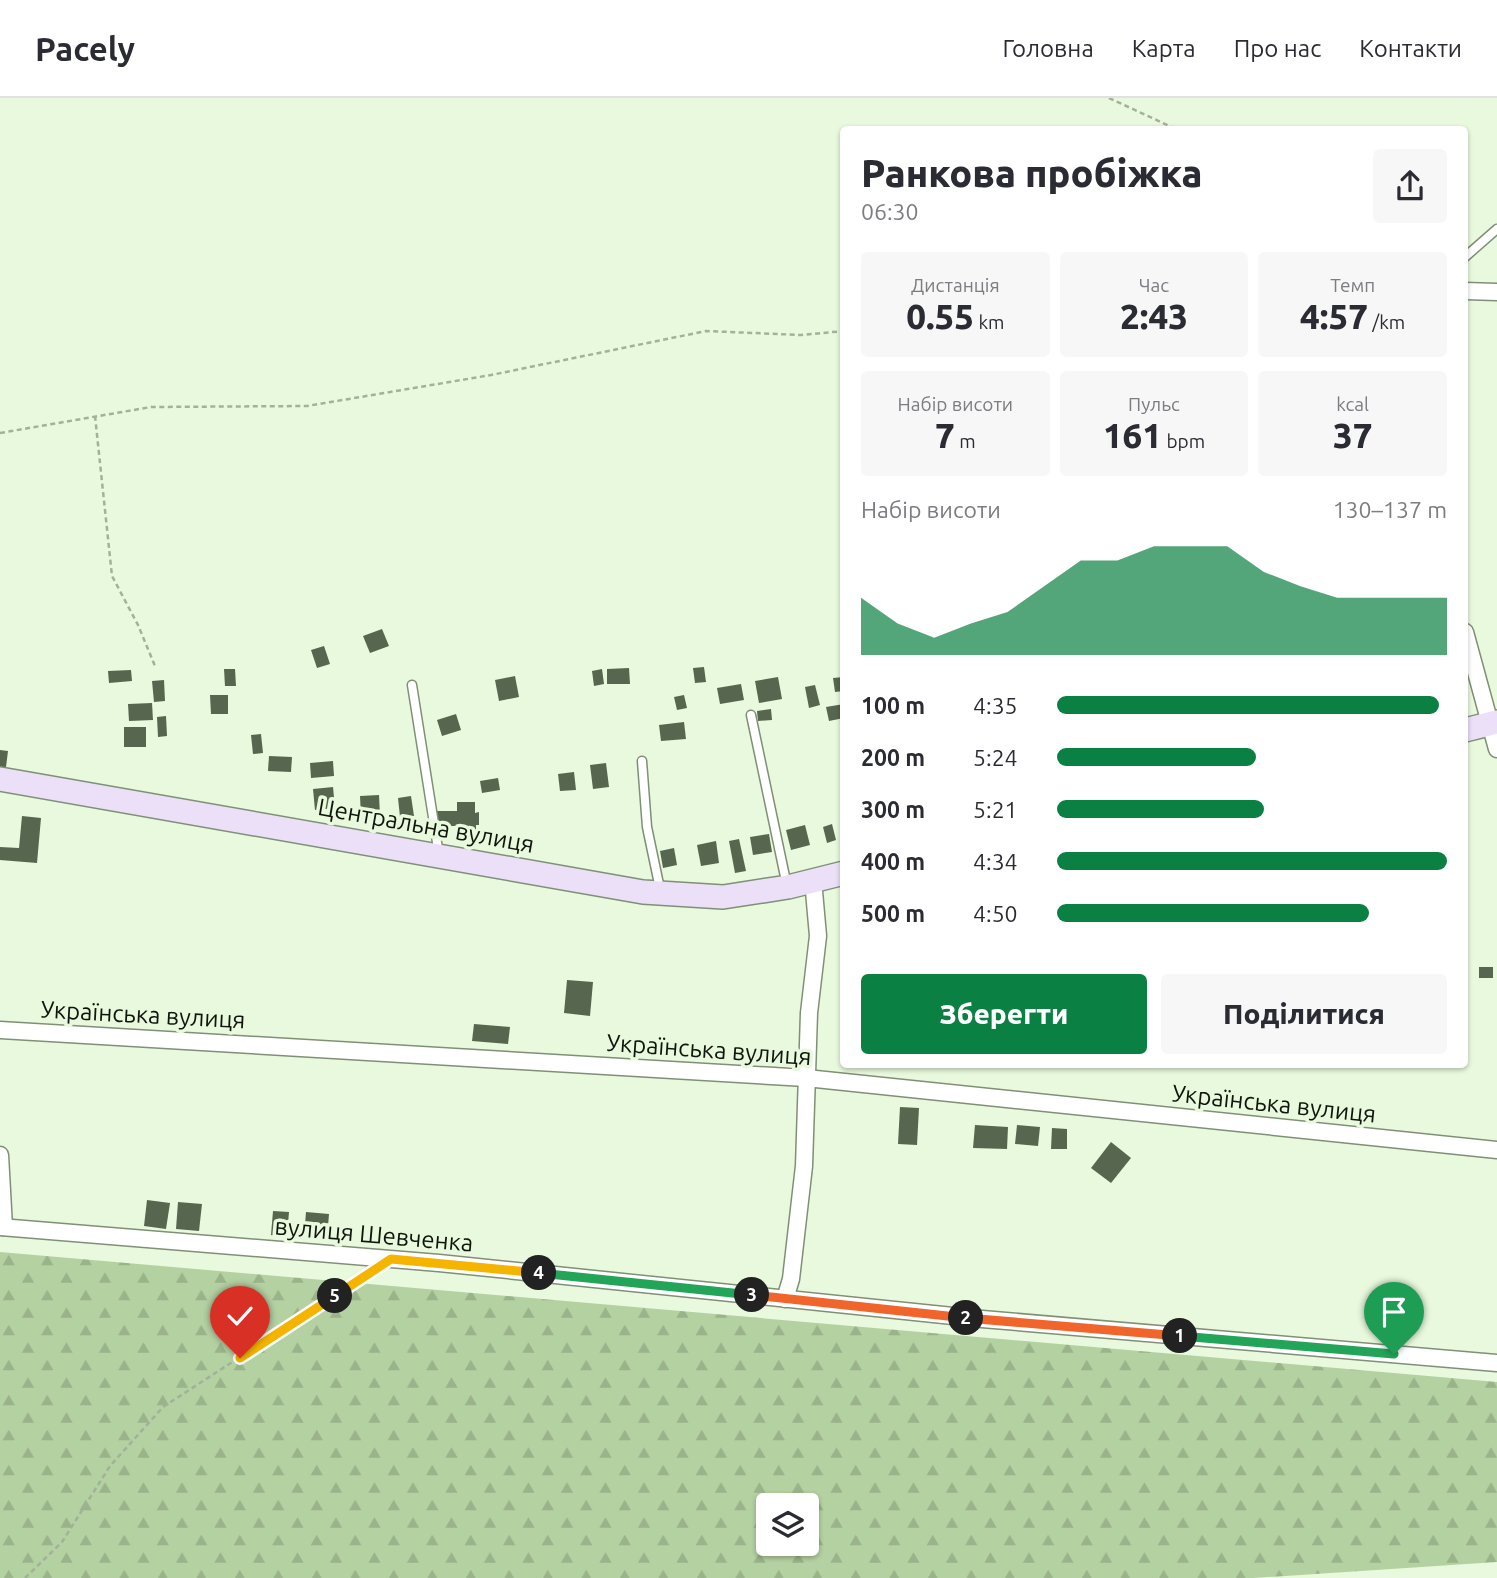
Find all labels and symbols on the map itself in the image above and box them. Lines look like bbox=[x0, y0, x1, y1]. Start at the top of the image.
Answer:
street label: Центральна вулиця bbox=[316, 793, 536, 858]
street label: Українська вулиця bbox=[40, 996, 246, 1033]
street label: Українська вулиця bbox=[606, 1029, 812, 1070]
street label: Українська вулиця bbox=[1171, 1079, 1377, 1128]
street label: вулиця Шевченка bbox=[274, 1212, 475, 1257]
pin: 4 bbox=[522, 1256, 556, 1290]
pin: 5 bbox=[318, 1278, 352, 1314]
pin: 3 bbox=[734, 1278, 770, 1312]
pin bbox=[1364, 1282, 1424, 1354]
pin bbox=[210, 1286, 270, 1358]
pin: 2 bbox=[948, 1300, 984, 1336]
pin: 1 bbox=[1162, 1318, 1198, 1354]

